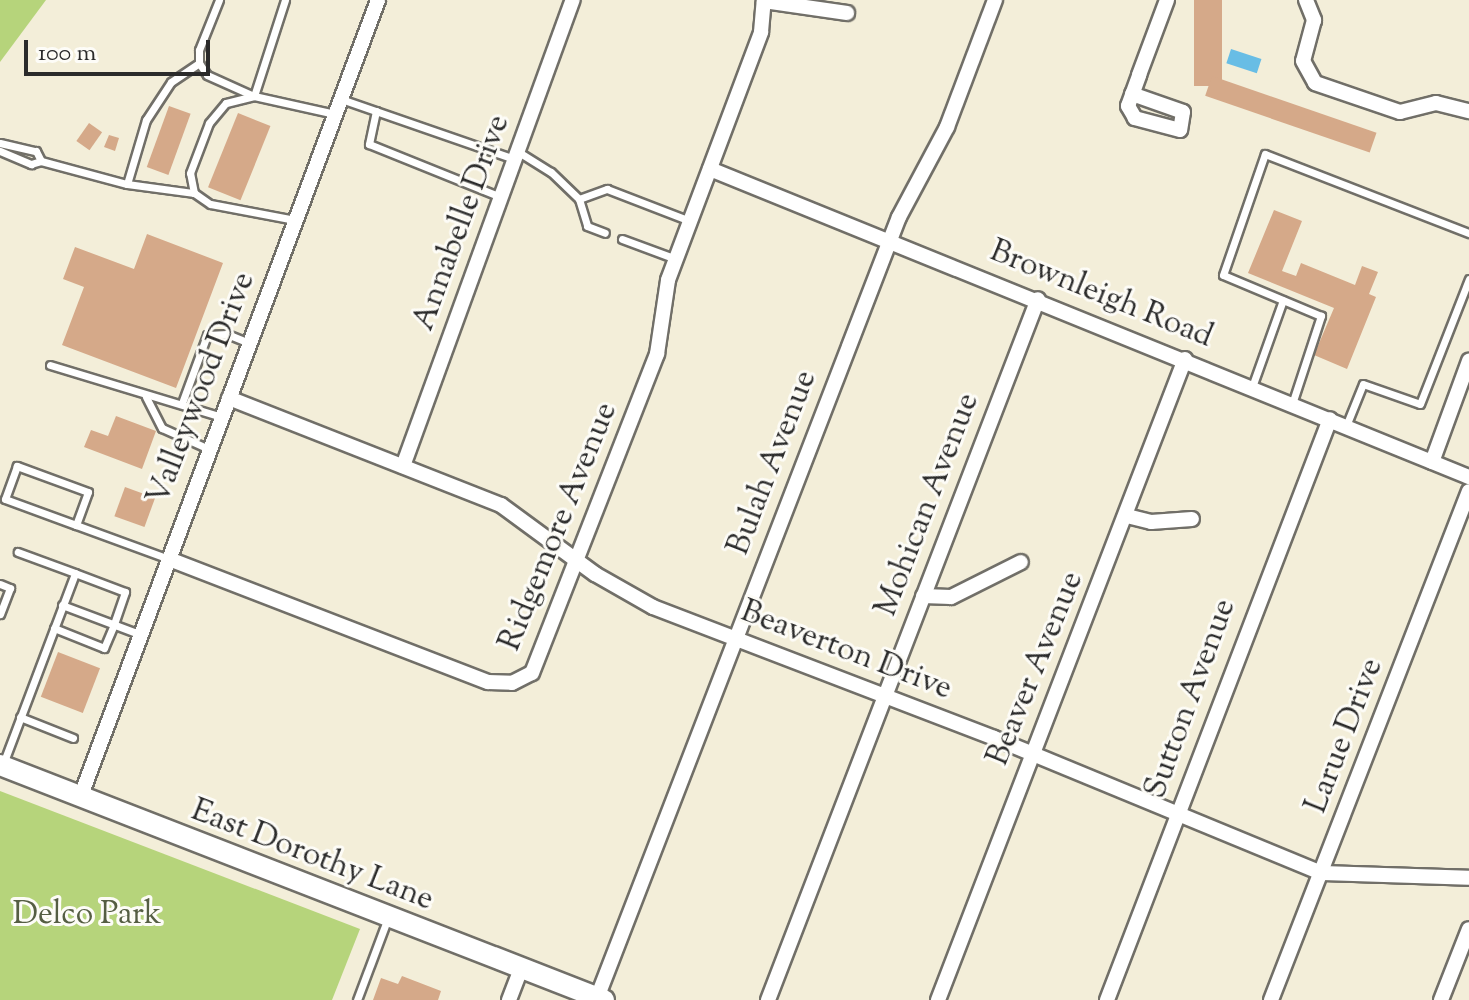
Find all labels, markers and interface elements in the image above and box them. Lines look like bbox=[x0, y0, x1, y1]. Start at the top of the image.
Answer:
scale bar bbox=[28, 24, 214, 74]
text: 100 m bbox=[38, 37, 96, 71]
street label: Annabelle Drive bbox=[405, 110, 519, 336]
street label: Brownleigh Road bbox=[984, 233, 1218, 357]
street label: Valleywood Drive bbox=[140, 267, 264, 511]
street label: Bulah Avenue bbox=[720, 365, 826, 561]
street label: Mohican Avenue bbox=[868, 388, 988, 622]
street label: Ridgemore Avenue bbox=[492, 397, 626, 657]
street label: Beaver Avenue bbox=[980, 566, 1092, 772]
street label: Beaverton Drive bbox=[735, 593, 957, 709]
street label: Sutton Avenue bbox=[1137, 594, 1245, 804]
street label: Larue Drive bbox=[1298, 653, 1392, 819]
street label: East Dorothy Lane bbox=[185, 792, 439, 920]
park label: Delco Park bbox=[13, 896, 161, 934]

